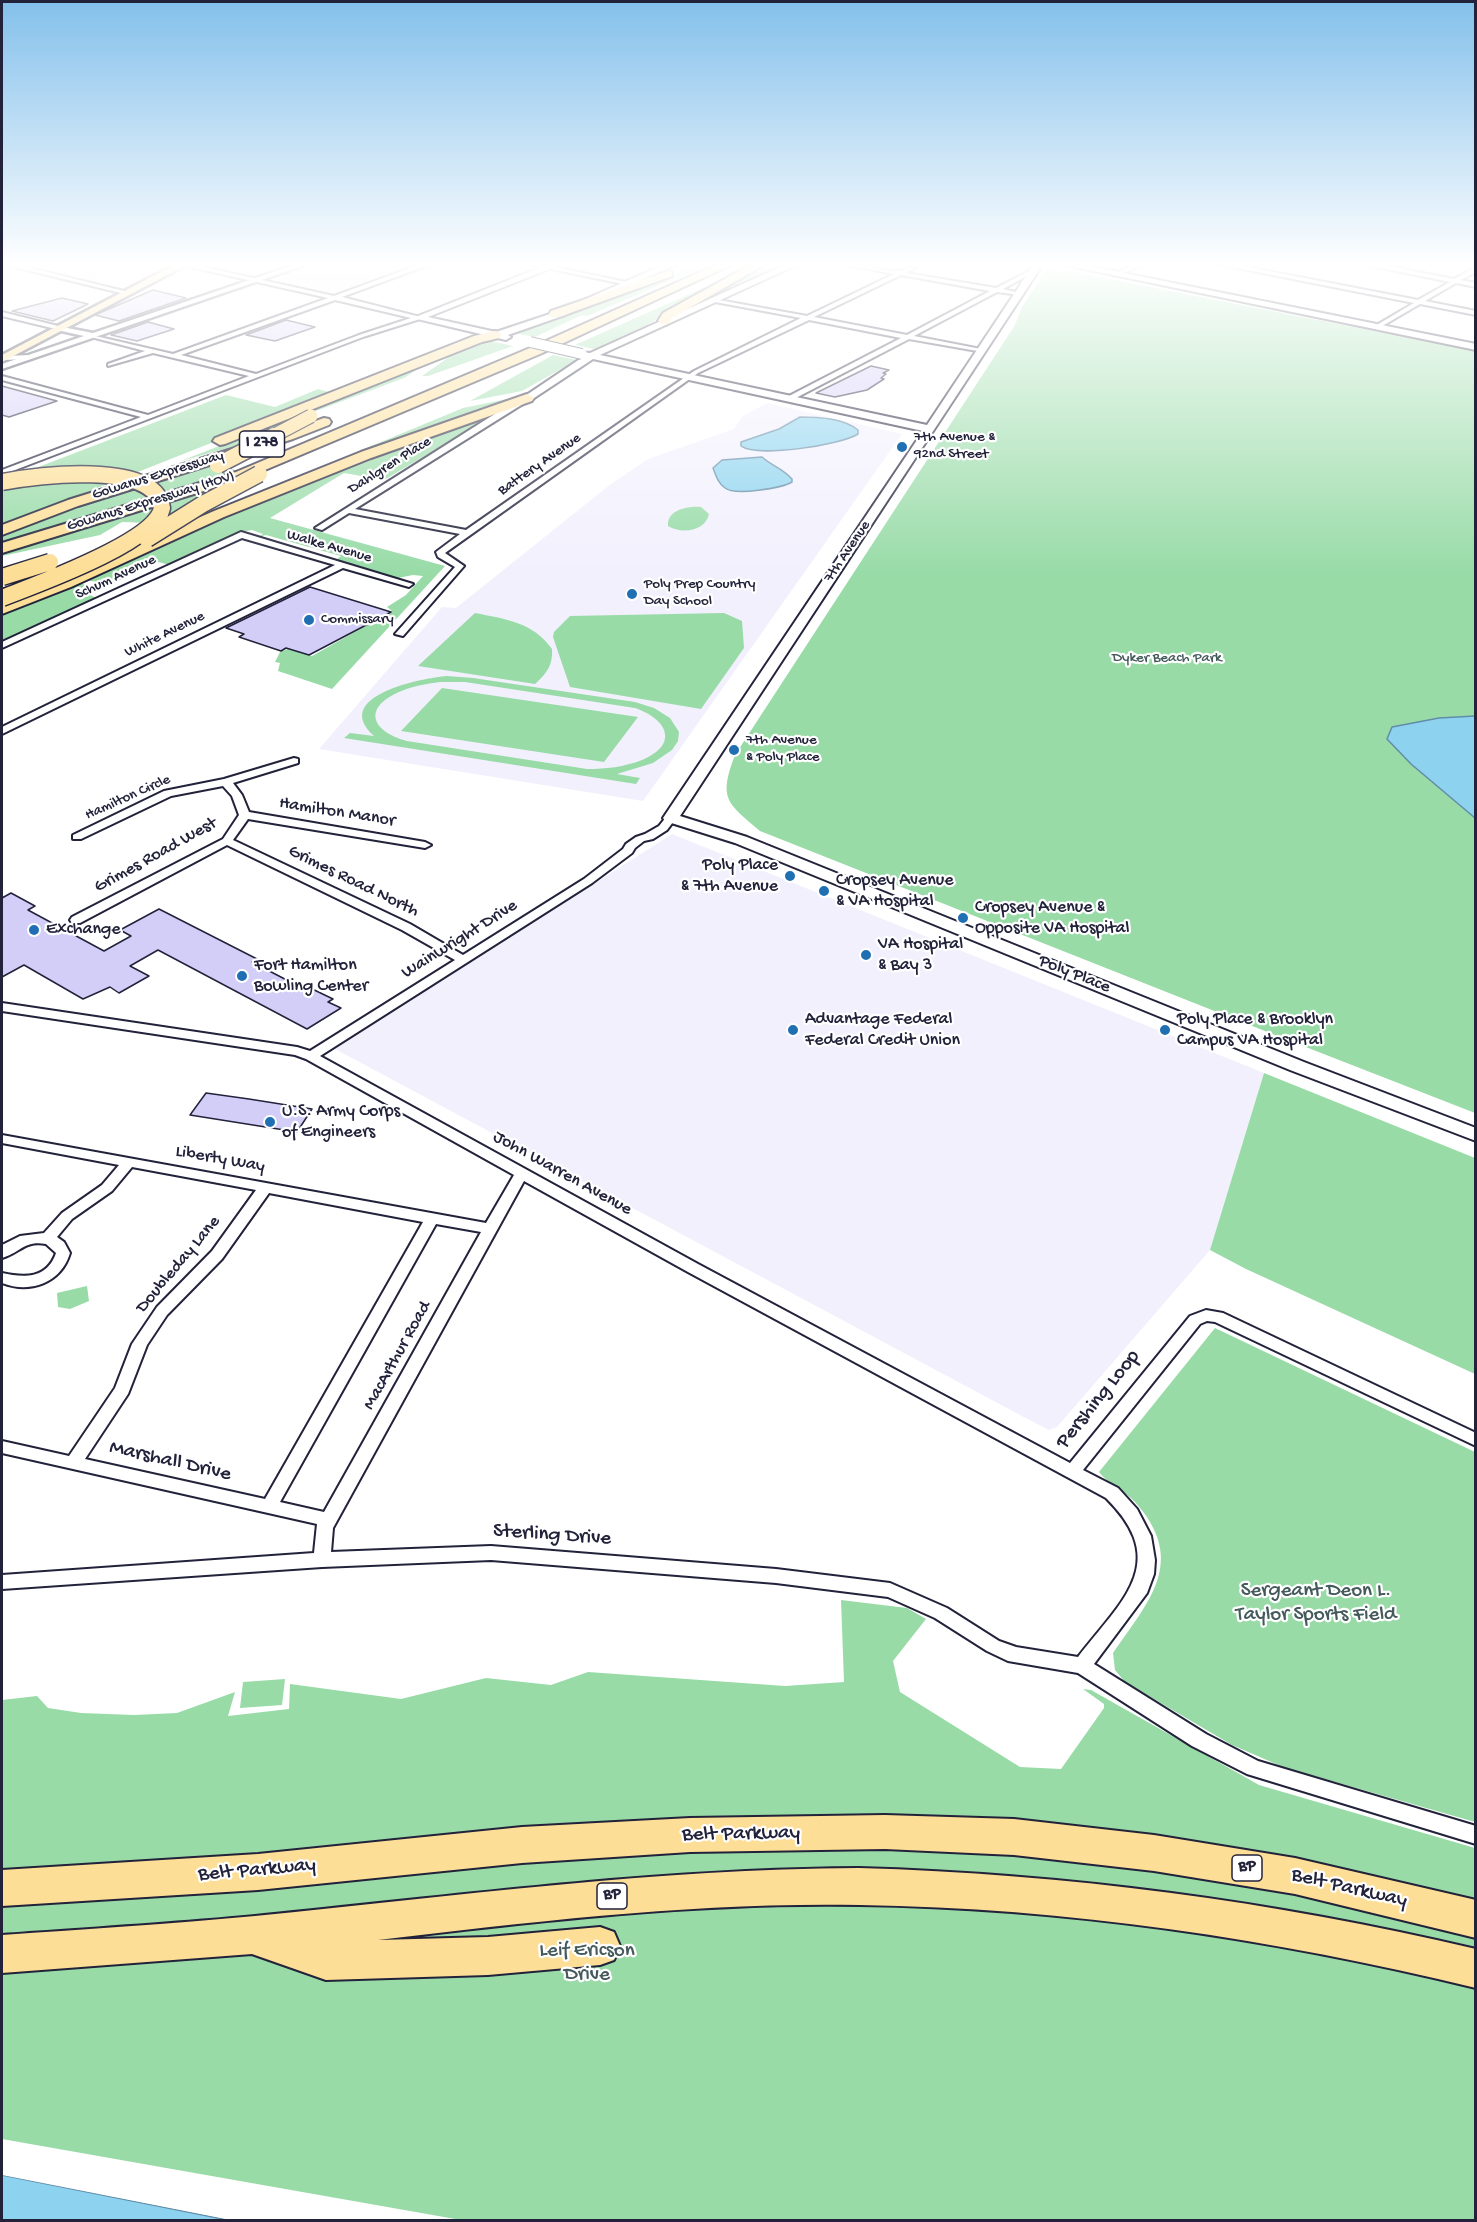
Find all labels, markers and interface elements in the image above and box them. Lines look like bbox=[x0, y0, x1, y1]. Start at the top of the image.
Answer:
place label: 7th Avenue & 92nd Street bbox=[914, 429, 995, 464]
street label: Battery Avenue bbox=[495, 430, 585, 500]
road number: I 278 bbox=[240, 431, 284, 457]
street label: Dahlgren Place bbox=[345, 433, 435, 499]
marker: 7th Avenue & 92nd Street bbox=[895, 440, 909, 454]
street label: Gowanus Expressway bbox=[90, 447, 226, 505]
street label: Gowanus Expressway (HOV) bbox=[65, 468, 237, 536]
street label: 7th Avenue bbox=[821, 518, 875, 586]
street label: Walke Avenue bbox=[284, 526, 374, 568]
street label: Schum Avenue bbox=[73, 552, 159, 604]
place label: Poly Prep Country Day School bbox=[644, 576, 755, 611]
marker: Poly Prep Country Day School bbox=[625, 587, 639, 601]
street label: White Avenue bbox=[122, 608, 208, 662]
place label: Commissary bbox=[321, 611, 394, 629]
marker: Commissary bbox=[302, 613, 316, 627]
park label: Dyker Beach Park bbox=[1112, 650, 1222, 668]
place label: 7th Avenue & Poly Place bbox=[746, 732, 820, 767]
marker: 7th Avenue & Poly Place bbox=[727, 743, 741, 757]
street label: Hamilton Circle bbox=[83, 771, 173, 825]
street label: Hamilton Manor bbox=[277, 793, 397, 833]
street label: Grimes Road West bbox=[91, 813, 221, 899]
street label: Grimes Road North bbox=[284, 841, 422, 923]
place label: Poly Place & 7th Avenue bbox=[681, 855, 778, 898]
marker: Poly Place & 7th Avenue bbox=[783, 869, 797, 883]
place label: Cropsey Avenue & VA Hospital bbox=[836, 870, 954, 912]
marker: Cropsey Avenue & VA Hospital bbox=[817, 884, 831, 898]
street label: Wainwright Drive bbox=[398, 896, 522, 984]
place label: Cropsey Avenue & Opposite VA Hospital bbox=[975, 897, 1130, 940]
marker: Cropsey Avenue & Opposite VA Hospital bbox=[956, 911, 970, 925]
place label: Exchange bbox=[46, 919, 121, 941]
marker: Exchange bbox=[27, 923, 41, 937]
place label: VA Hospital & Bay 3 bbox=[878, 934, 963, 976]
marker: VA Hospital & Bay 3 bbox=[859, 948, 873, 962]
street label: Poly Place bbox=[1035, 951, 1113, 999]
place label: Fort Hamilton Bowling Center bbox=[254, 955, 368, 998]
marker: Fort Hamilton Bowling Center bbox=[235, 969, 249, 983]
place label: Advantage Federal Federal Credit Union bbox=[805, 1009, 960, 1052]
place label: Poly Place & Brooklyn Campus VA Hospital bbox=[1177, 1009, 1333, 1052]
marker: Advantage Federal Federal Credit Union bbox=[786, 1023, 800, 1037]
marker: Poly Place & Brooklyn Campus VA Hospital bbox=[1158, 1023, 1172, 1037]
place label: U.S. Army Corps of Engineers bbox=[282, 1101, 400, 1144]
marker: U.S. Army Corps of Engineers bbox=[263, 1115, 277, 1129]
street label: John Warren Avenue bbox=[489, 1127, 635, 1221]
street label: Liberty Way bbox=[174, 1142, 266, 1178]
street label: Doubleday Lane bbox=[132, 1212, 226, 1318]
street label: MacArthur Road bbox=[359, 1298, 437, 1414]
street label: Pershing Loop bbox=[1051, 1345, 1147, 1455]
street label: Marshall Drive bbox=[107, 1436, 233, 1488]
street label: Sterling Drive bbox=[492, 1519, 612, 1553]
park label: Sergeant Deon L. Taylor Sports Field bbox=[1236, 1579, 1396, 1629]
street label: Belt Parkway bbox=[682, 1821, 800, 1849]
street label: Belt Parkway bbox=[197, 1853, 317, 1889]
road number: BP bbox=[1232, 1855, 1262, 1881]
street label: Belt Parkway bbox=[1289, 1863, 1409, 1915]
road number: BP bbox=[597, 1883, 627, 1909]
park label: Leif Ericson Drive bbox=[539, 1939, 635, 1989]

